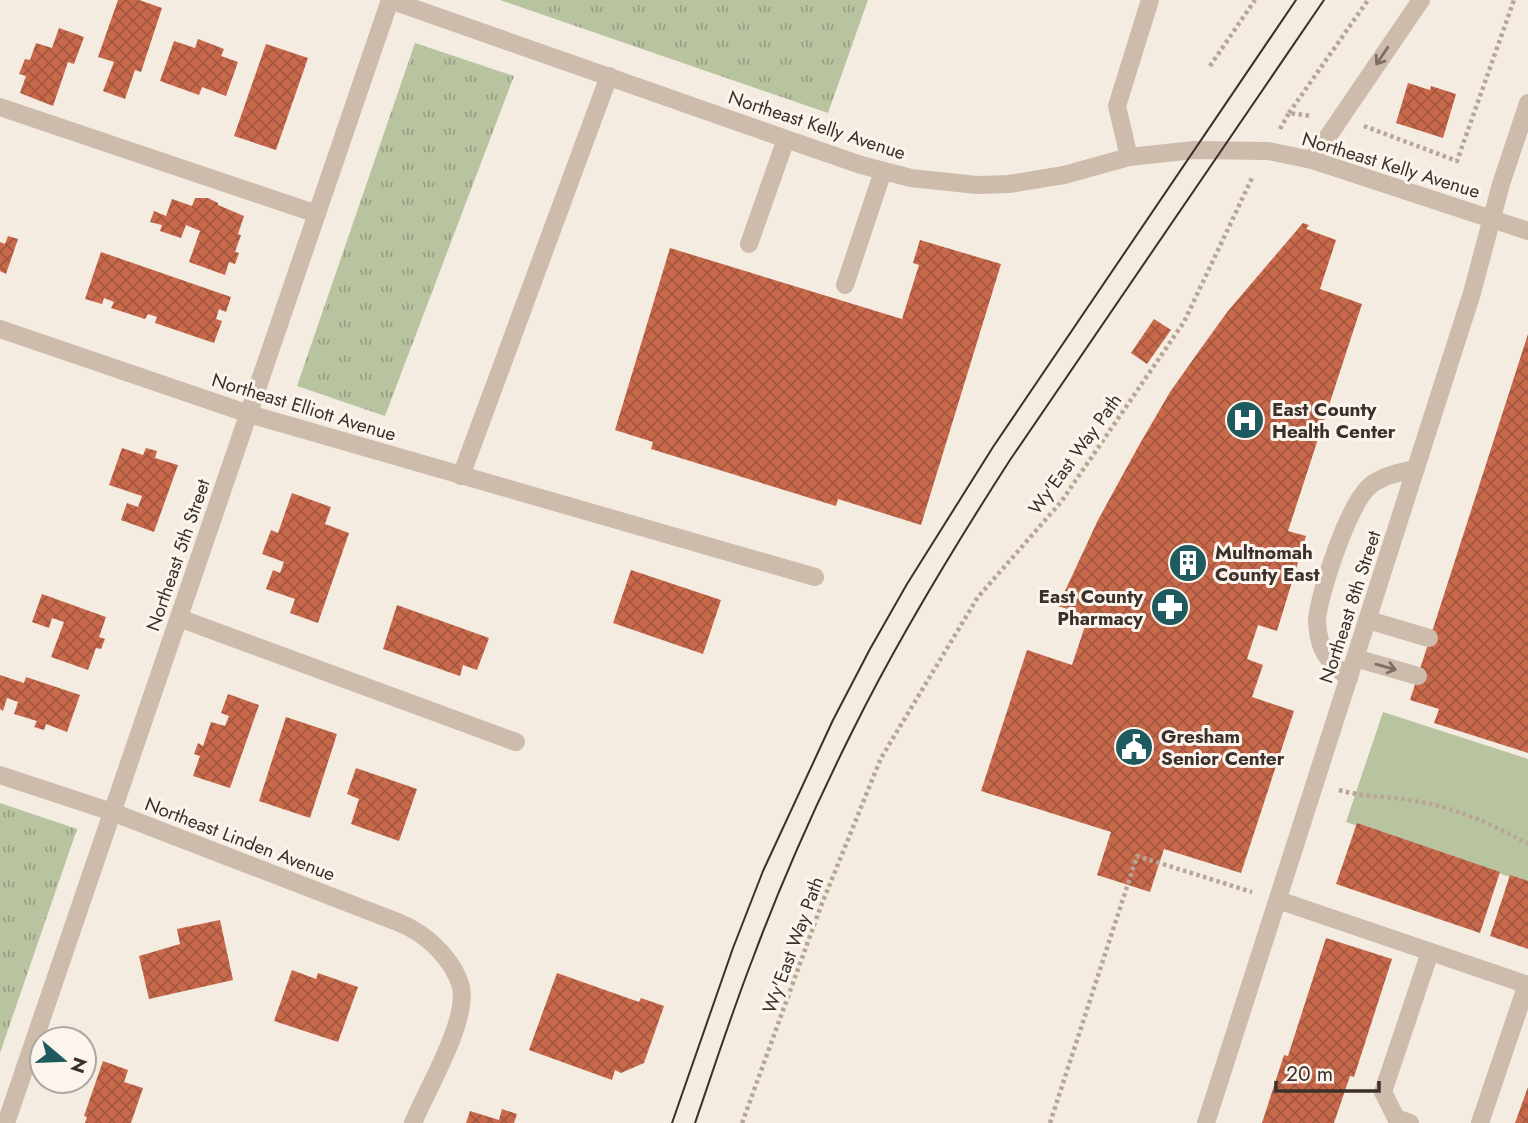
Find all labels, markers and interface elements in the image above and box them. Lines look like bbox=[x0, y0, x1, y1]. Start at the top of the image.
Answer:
one-way arrow bbox=[1375, 46, 1389, 65]
street label: Northeast Kelly Avenue bbox=[725, 84, 909, 166]
street label: Northeast Kelly Avenue bbox=[1299, 125, 1484, 205]
street label: Northeast Elliott Avenue bbox=[208, 366, 400, 448]
street label: Wy'East Way Path bbox=[1022, 388, 1128, 520]
place label: East County Health Center bbox=[1272, 396, 1396, 445]
hospital icon: East County Health Center bbox=[1224, 399, 1266, 441]
street label: Northeast 5th Street bbox=[139, 475, 217, 635]
street label: Northeast 8th Street bbox=[1313, 527, 1388, 687]
place label: Multnomah County East bbox=[1215, 539, 1319, 588]
building icon: Multnomah County East bbox=[1167, 542, 1209, 584]
place label: East County Pharmacy bbox=[1039, 583, 1144, 632]
pharmacy icon: East County Pharmacy bbox=[1149, 586, 1191, 628]
one-way arrow bbox=[1375, 662, 1397, 675]
place label: Gresham Senior Center bbox=[1161, 723, 1285, 772]
public building icon: Gresham Senior Center bbox=[1113, 726, 1155, 768]
street label: Northeast Linden Avenue bbox=[141, 790, 339, 888]
street label: Wy'East Way Path bbox=[756, 873, 830, 1017]
north arrow bbox=[28, 1025, 98, 1095]
scale bar bbox=[1276, 1050, 1379, 1094]
text: N bbox=[63, 1054, 94, 1077]
text: 20 m bbox=[1286, 1059, 1333, 1089]

